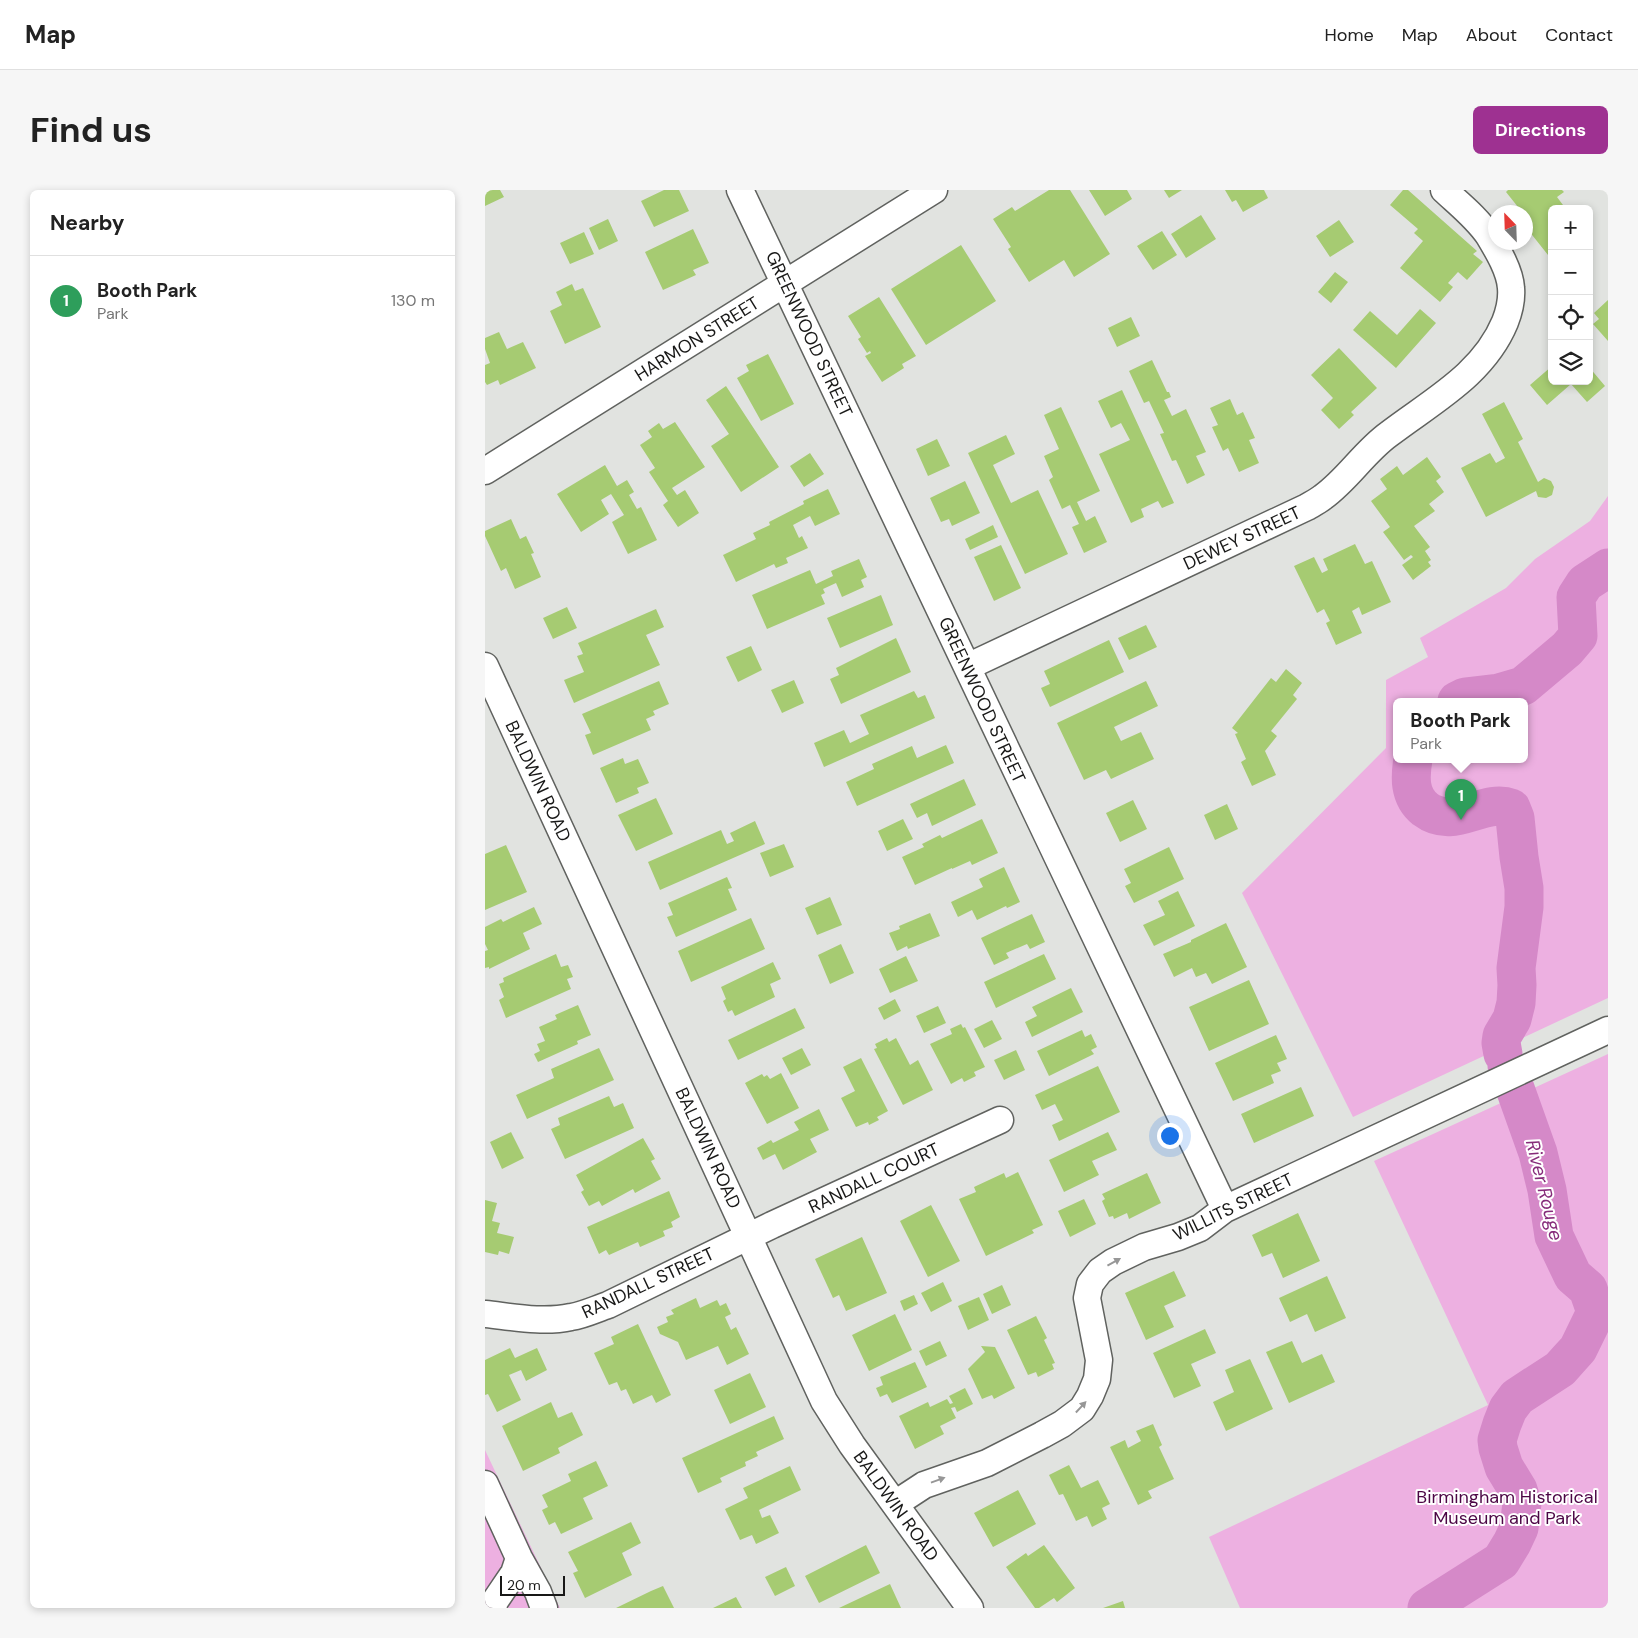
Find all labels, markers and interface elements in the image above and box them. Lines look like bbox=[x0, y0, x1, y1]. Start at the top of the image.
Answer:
text: Map bbox=[25, 19, 76, 50]
text: Home bbox=[1324, 23, 1374, 47]
text: Map bbox=[1402, 23, 1438, 47]
text: About bbox=[1466, 23, 1517, 47]
text: Contact bbox=[1545, 23, 1613, 47]
button: Directions bbox=[1473, 106, 1608, 154]
text: Find us bbox=[30, 107, 152, 153]
north arrow bbox=[1488, 205, 1533, 250]
map controls bbox=[1548, 205, 1593, 385]
button: + bbox=[1548, 205, 1593, 250]
text: Nearby bbox=[50, 209, 124, 237]
street label: GREENWOOD STREET bbox=[760, 247, 858, 421]
button: − bbox=[1548, 250, 1593, 295]
text: Booth Park bbox=[97, 278, 197, 303]
text: 1 bbox=[63, 290, 69, 311]
text: 130 m bbox=[391, 290, 435, 311]
street label: HARMON STREET bbox=[630, 291, 764, 387]
button: locate bbox=[1548, 295, 1593, 340]
text: Park bbox=[97, 303, 129, 324]
button: layers bbox=[1548, 340, 1593, 385]
street label: DEWEY STREET bbox=[1179, 500, 1305, 576]
street label: GREENWOOD STREET bbox=[933, 613, 1031, 787]
popup bbox=[1393, 698, 1528, 763]
text: Booth Park bbox=[1410, 708, 1511, 733]
street label: BALDWIN ROAD bbox=[499, 717, 577, 845]
text: Park bbox=[1410, 733, 1442, 754]
pin: 1 bbox=[1445, 779, 1477, 820]
street label: BALDWIN ROAD bbox=[669, 1084, 747, 1212]
your location bbox=[1157, 1123, 1183, 1149]
street label: RANDALL COURT bbox=[805, 1137, 943, 1219]
water label: River Rouge bbox=[1520, 1137, 1569, 1243]
street label: WILLITS STREET bbox=[1169, 1167, 1297, 1247]
street label: RANDALL STREET bbox=[578, 1242, 718, 1324]
one-way arrow bbox=[1107, 1258, 1120, 1267]
one-way arrow bbox=[1075, 1402, 1087, 1414]
street label: BALDWIN ROAD bbox=[848, 1446, 944, 1566]
one-way arrow bbox=[930, 1476, 945, 1484]
park label: Birmingham Historical Museum and Park bbox=[1416, 1485, 1598, 1530]
scale bar bbox=[500, 1573, 565, 1596]
text: 20 m bbox=[507, 1576, 541, 1594]

